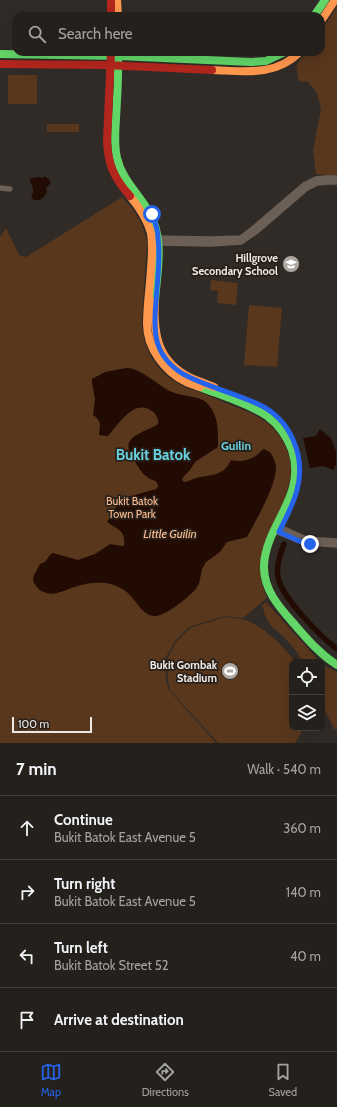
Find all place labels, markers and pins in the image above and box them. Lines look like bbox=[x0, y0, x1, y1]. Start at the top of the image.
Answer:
place label: Hillgrove Secondary School bbox=[192, 251, 278, 278]
school or university icon: Hillgrove Secondary School bbox=[281, 254, 301, 274]
place label: Bukit Gombak Stadium bbox=[150, 658, 218, 685]
sports icon: Bukit Gombak Stadium bbox=[220, 661, 240, 681]

